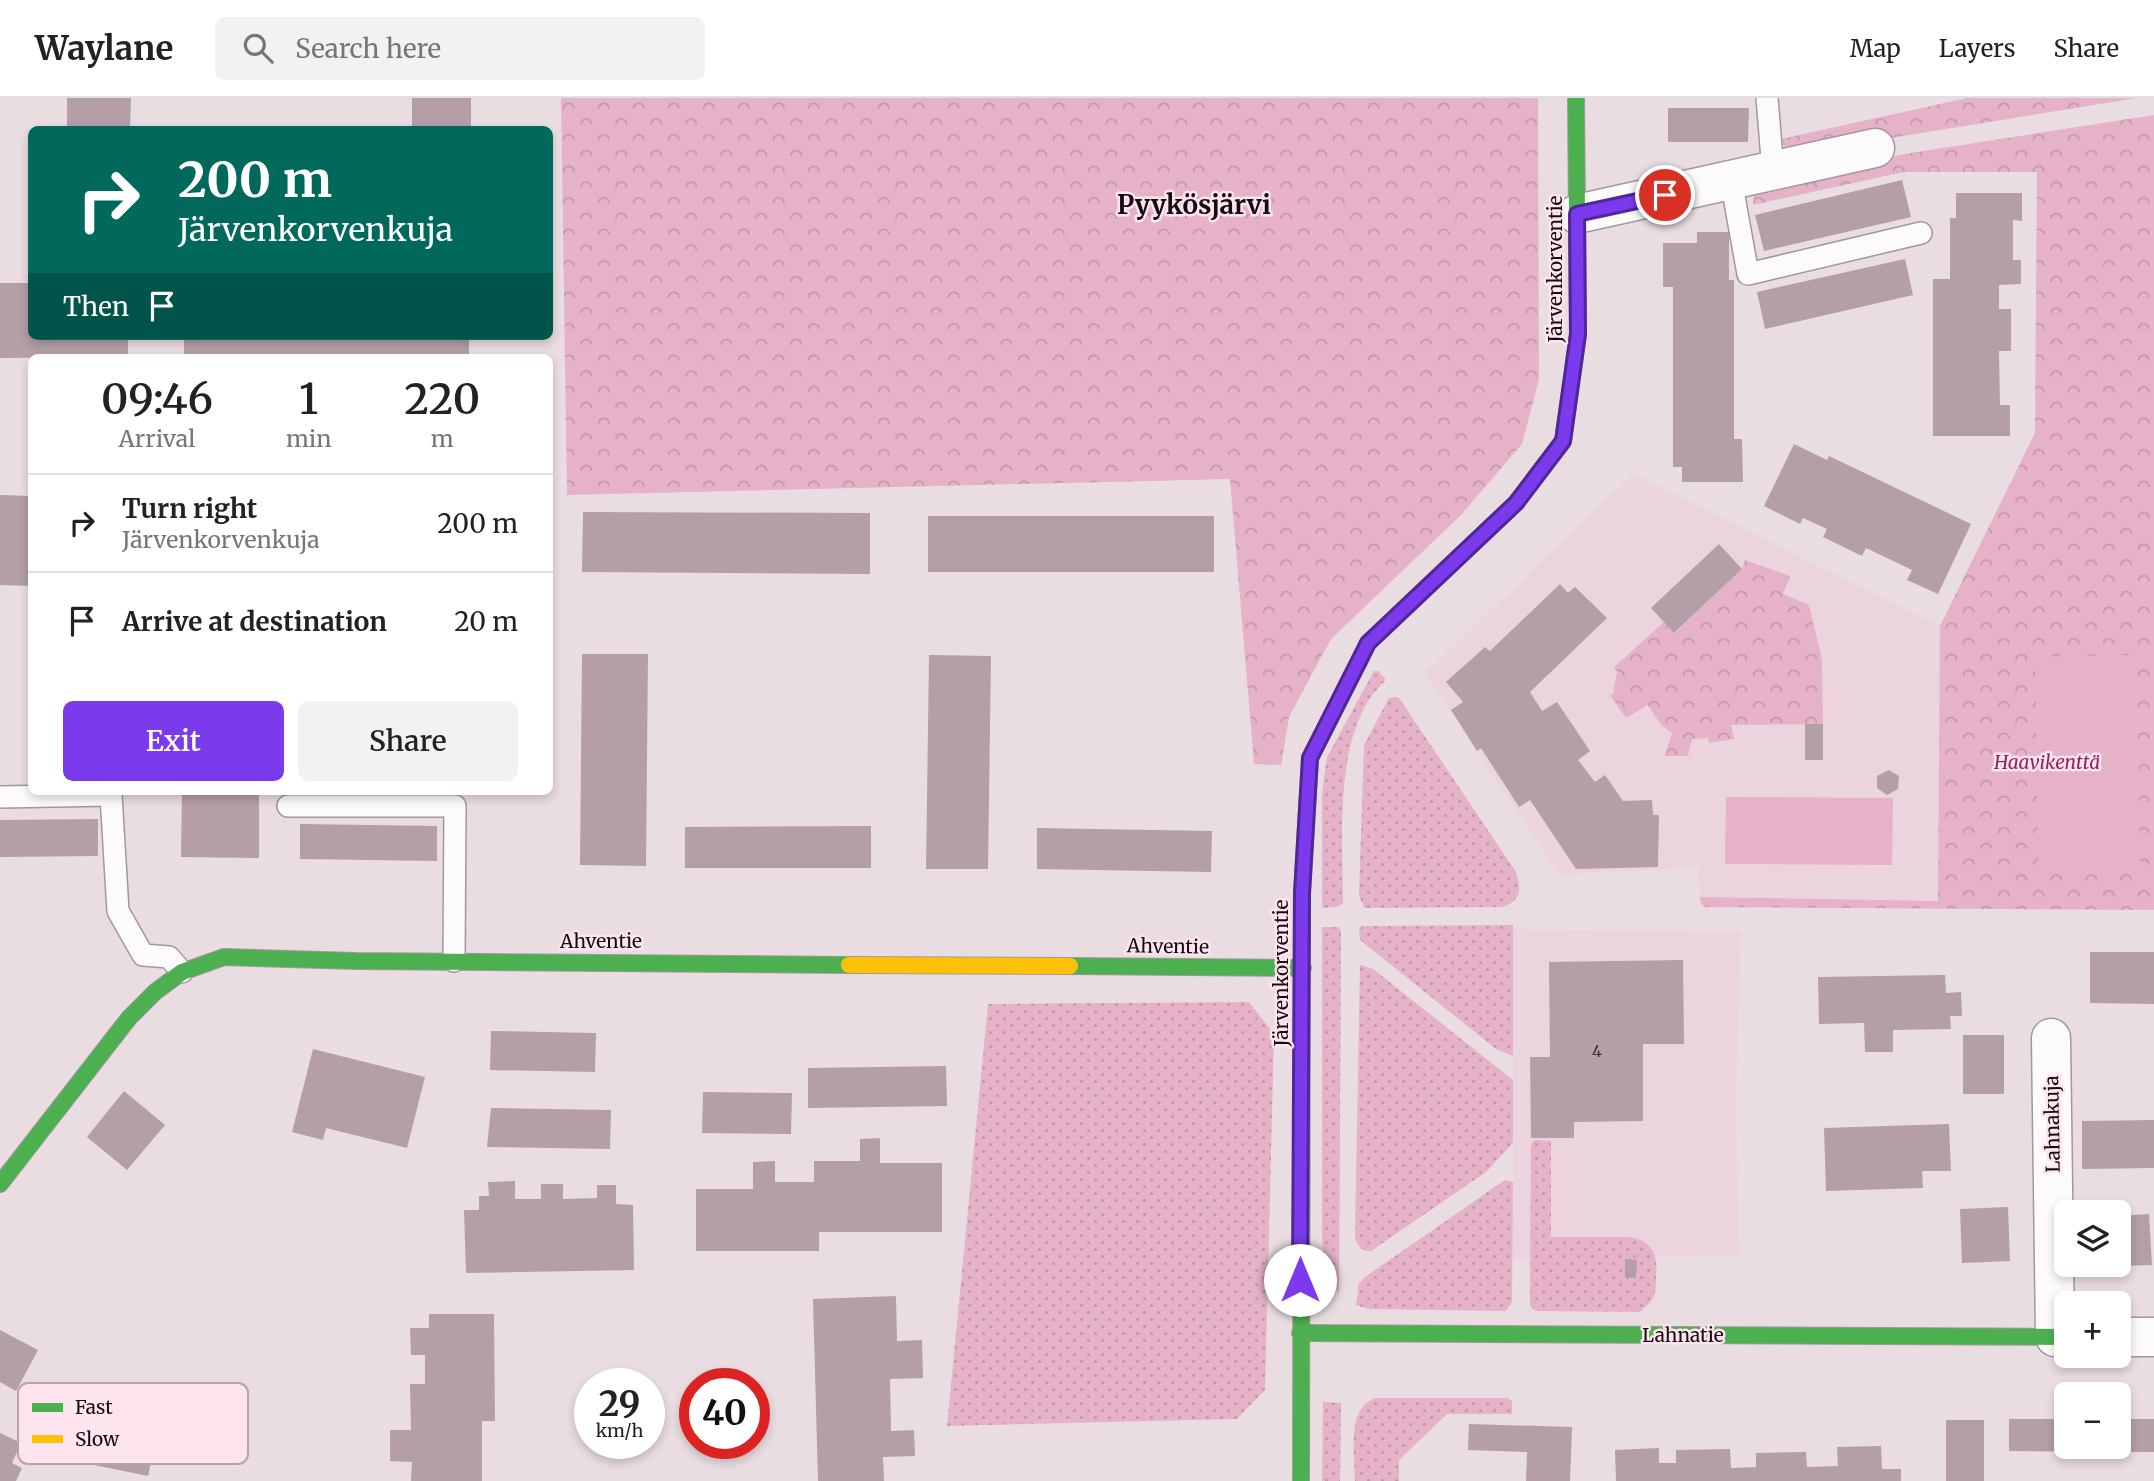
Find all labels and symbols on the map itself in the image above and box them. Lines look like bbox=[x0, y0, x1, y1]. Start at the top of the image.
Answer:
pin bbox=[1635, 165, 1695, 225]
district label: Pyykösjärvi bbox=[1117, 188, 1271, 221]
street label: Järvenkorventie bbox=[1543, 195, 1567, 343]
park label: Haavikenttä bbox=[1993, 750, 2100, 774]
street label: Järvenkorventie bbox=[1269, 899, 1293, 1047]
street label: Ahventie bbox=[559, 929, 642, 953]
street label: Ahventie bbox=[1126, 933, 1209, 959]
house number: 4 bbox=[1592, 1041, 1602, 1061]
street label: Lahnakuja bbox=[2039, 1075, 2065, 1173]
position arrow bbox=[1263, 1243, 1337, 1317]
street label: Lahnatie bbox=[1642, 1323, 1724, 1347]
speed limit sign: 40 bbox=[679, 1368, 770, 1459]
legend bbox=[18, 1383, 248, 1464]
text: Fast bbox=[75, 1395, 113, 1419]
text: Slow bbox=[75, 1427, 120, 1451]

